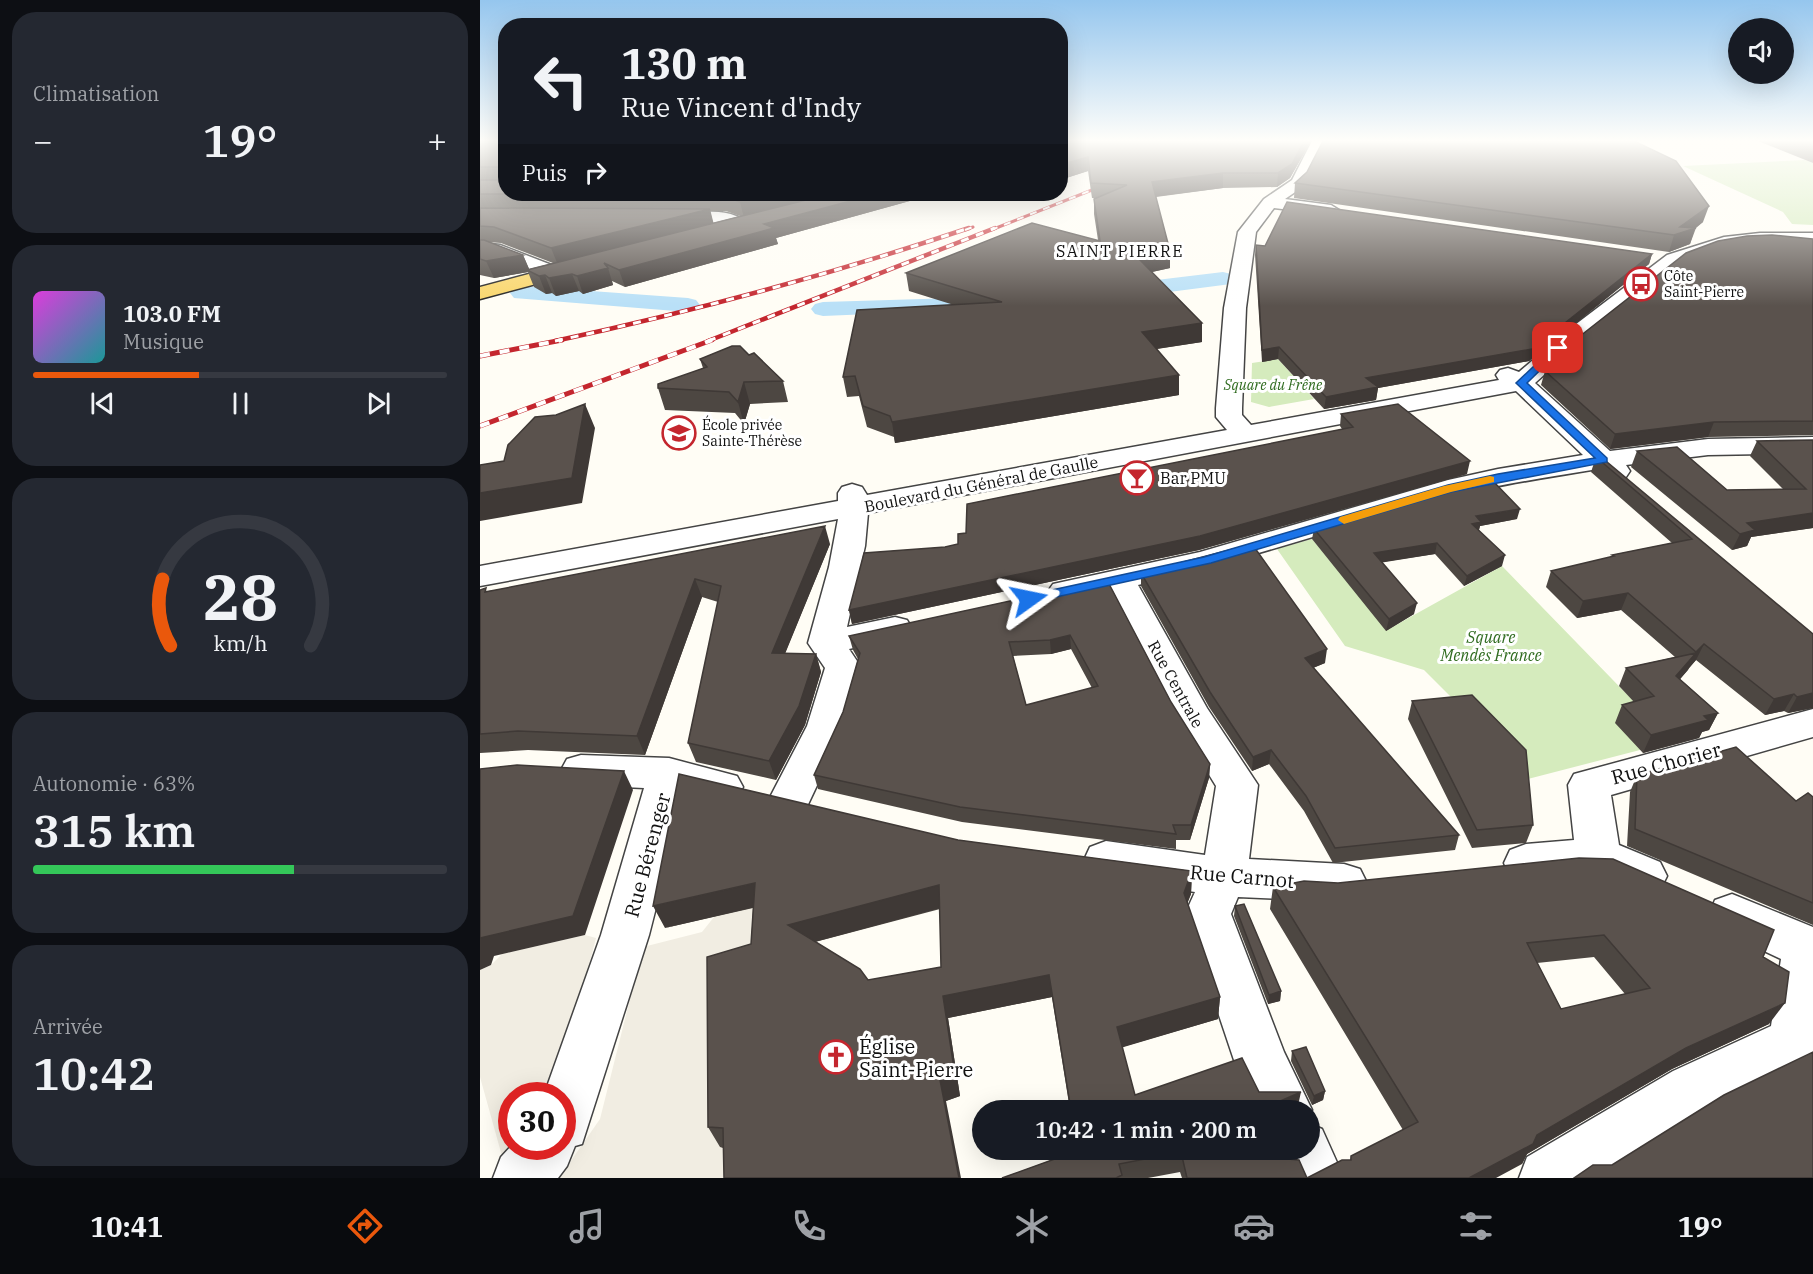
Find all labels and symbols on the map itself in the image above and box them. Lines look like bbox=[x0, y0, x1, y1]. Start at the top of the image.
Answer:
district label: SAINT PIERRE bbox=[1056, 241, 1184, 261]
bus stop icon: Côte Saint-Pierre bbox=[1623, 266, 1659, 302]
place label: Côte Saint-Pierre bbox=[1664, 267, 1744, 301]
pin bbox=[1532, 322, 1583, 373]
park label: Square du Frêne bbox=[1223, 376, 1323, 394]
school or university icon: École privée Sainte-Thérèse bbox=[661, 415, 697, 451]
place label: École privée Sainte-Thérèse bbox=[702, 415, 802, 450]
street label: Boulevard du Général de Gaulle bbox=[862, 452, 1100, 516]
bar icon: Bar PMU bbox=[1119, 460, 1155, 496]
place label: Bar PMU bbox=[1160, 468, 1226, 488]
position arrow bbox=[997, 567, 1061, 631]
park label: Square Mendès France bbox=[1439, 627, 1542, 665]
street label: Rue Centrale bbox=[1144, 637, 1208, 731]
street label: Rue Chorier bbox=[1608, 735, 1724, 791]
street label: Rue Bérenger bbox=[617, 790, 677, 920]
street label: Rue Carnot bbox=[1189, 858, 1295, 894]
place label: Église Saint-Pierre bbox=[859, 1033, 973, 1083]
church icon: Église Saint-Pierre bbox=[818, 1039, 854, 1075]
speed limit sign: 30 bbox=[498, 1082, 576, 1160]

